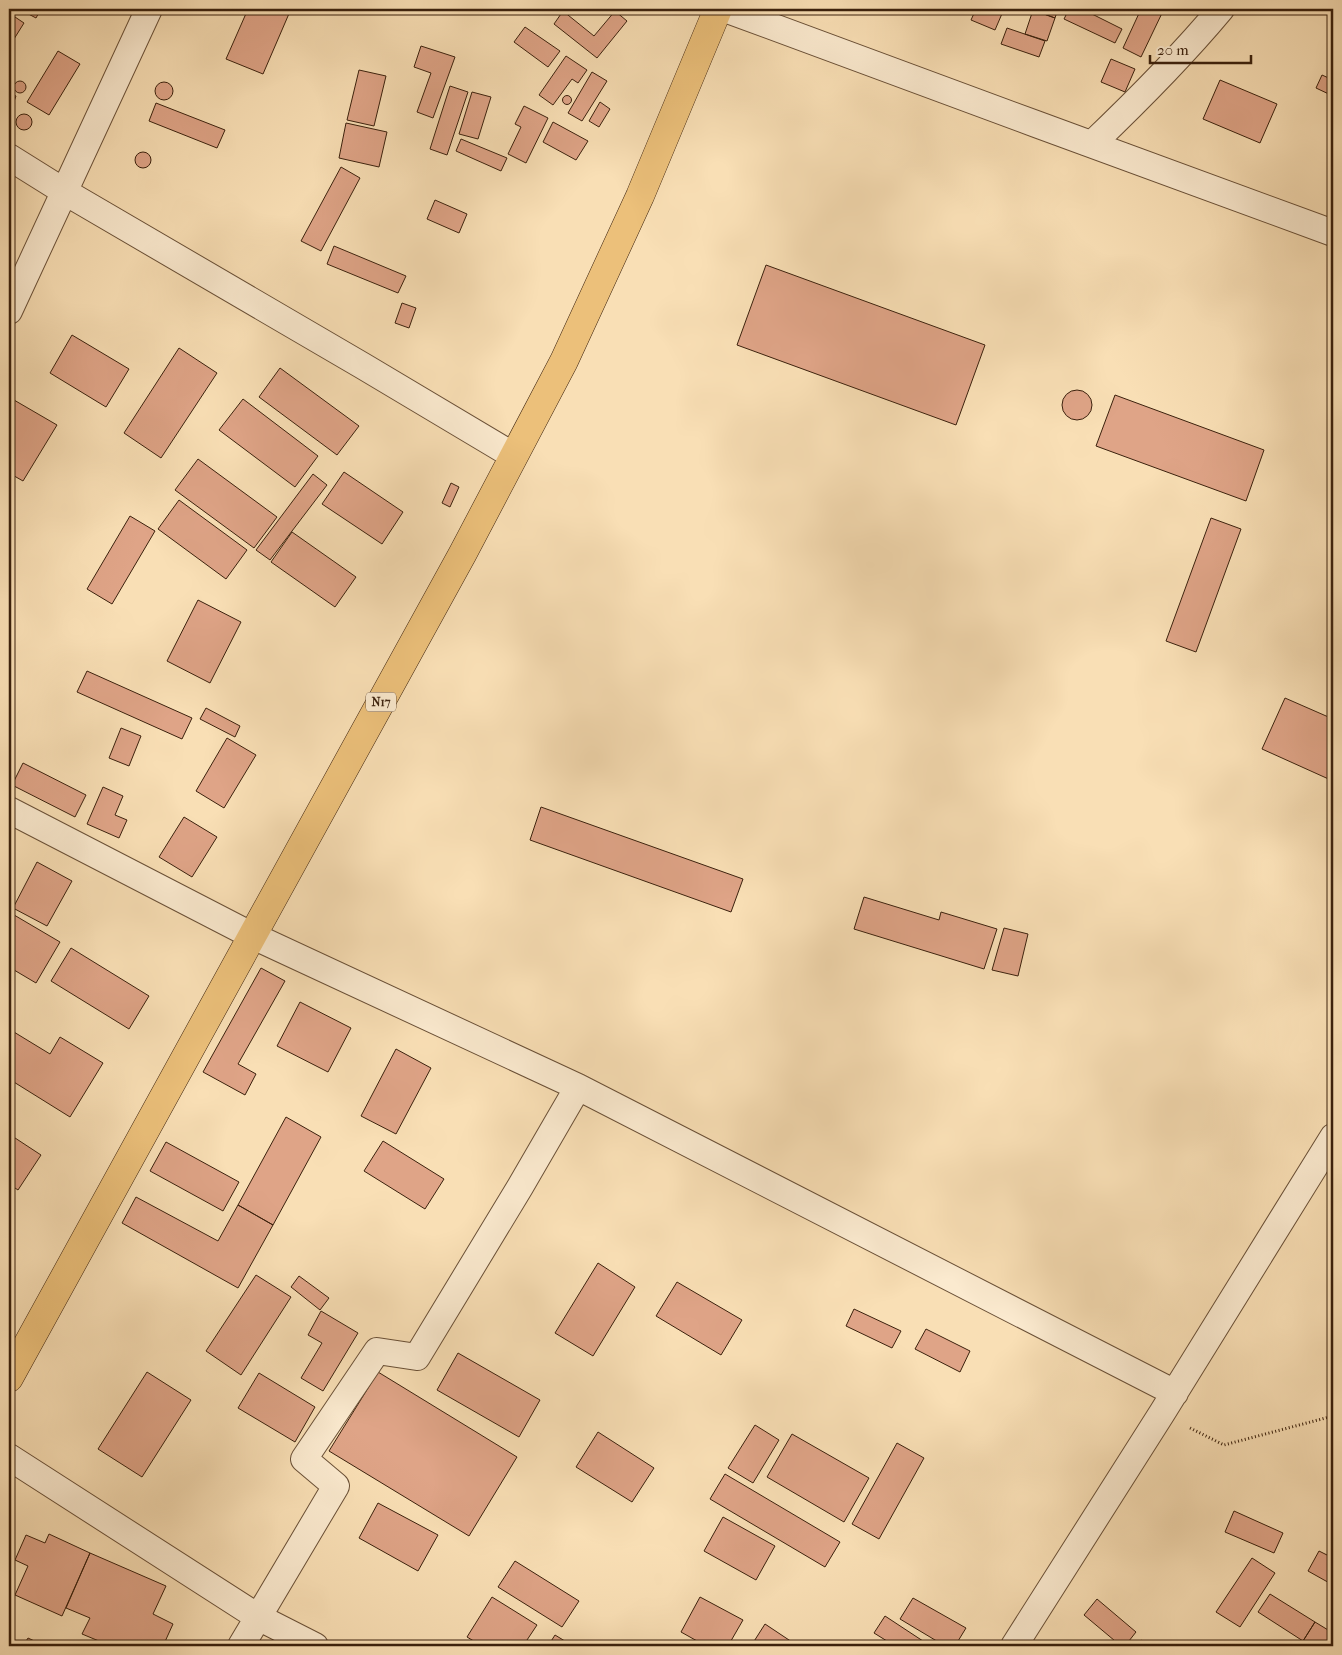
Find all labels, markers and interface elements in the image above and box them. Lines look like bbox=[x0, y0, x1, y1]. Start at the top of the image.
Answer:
scale bar bbox=[1150, 32, 1251, 64]
text: 20 m bbox=[1157, 41, 1189, 59]
road number: N17 bbox=[366, 692, 396, 712]

